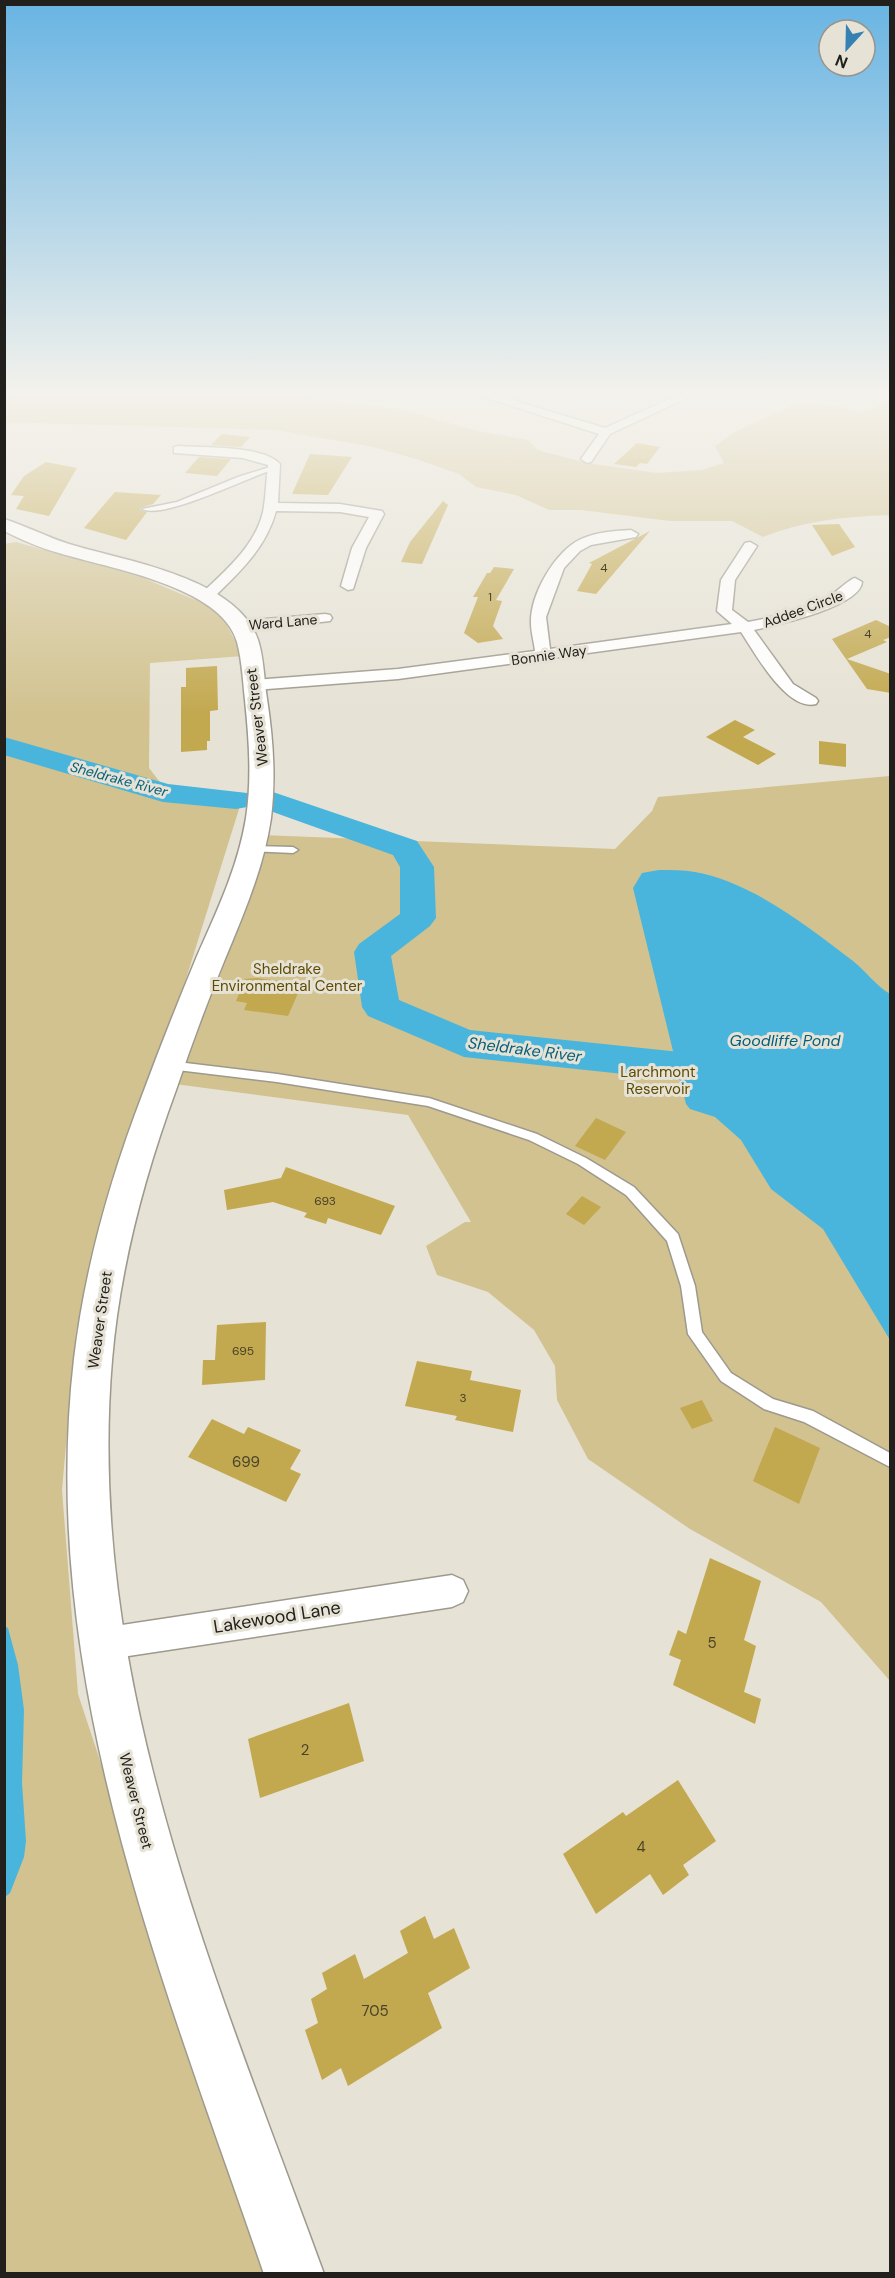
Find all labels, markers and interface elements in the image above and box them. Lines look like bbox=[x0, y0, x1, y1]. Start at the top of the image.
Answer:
north arrow bbox=[817, 18, 877, 78]
text: N bbox=[832, 50, 851, 73]
house number: 4 bbox=[600, 560, 608, 576]
street label: Addee Circle bbox=[761, 586, 845, 632]
house number: 1 bbox=[488, 589, 492, 605]
street label: Ward Lane bbox=[248, 610, 318, 634]
house number: 4 bbox=[864, 626, 872, 642]
street label: Bonnie Way bbox=[510, 641, 588, 669]
street label: Weaver Street bbox=[241, 667, 273, 767]
water label: Sheldrake River bbox=[68, 757, 170, 801]
park label: Sheldrake Environmental Center bbox=[212, 959, 363, 996]
water label: Goodliffe Pond bbox=[730, 1030, 841, 1051]
water label: Sheldrake River bbox=[467, 1032, 584, 1067]
park label: Larchmont Reservoir bbox=[620, 1062, 696, 1099]
house number: 693 bbox=[314, 1193, 336, 1209]
street label: Weaver Street bbox=[83, 1270, 117, 1370]
house number: 695 bbox=[232, 1343, 254, 1359]
house number: 3 bbox=[459, 1390, 467, 1406]
house number: 699 bbox=[232, 1452, 260, 1472]
street label: Lakewood Lane bbox=[212, 1595, 342, 1639]
house number: 5 bbox=[707, 1633, 717, 1653]
house number: 2 bbox=[301, 1740, 309, 1760]
street label: Weaver Street bbox=[114, 1751, 158, 1851]
house number: 4 bbox=[636, 1837, 646, 1857]
house number: 705 bbox=[361, 2001, 389, 2021]

